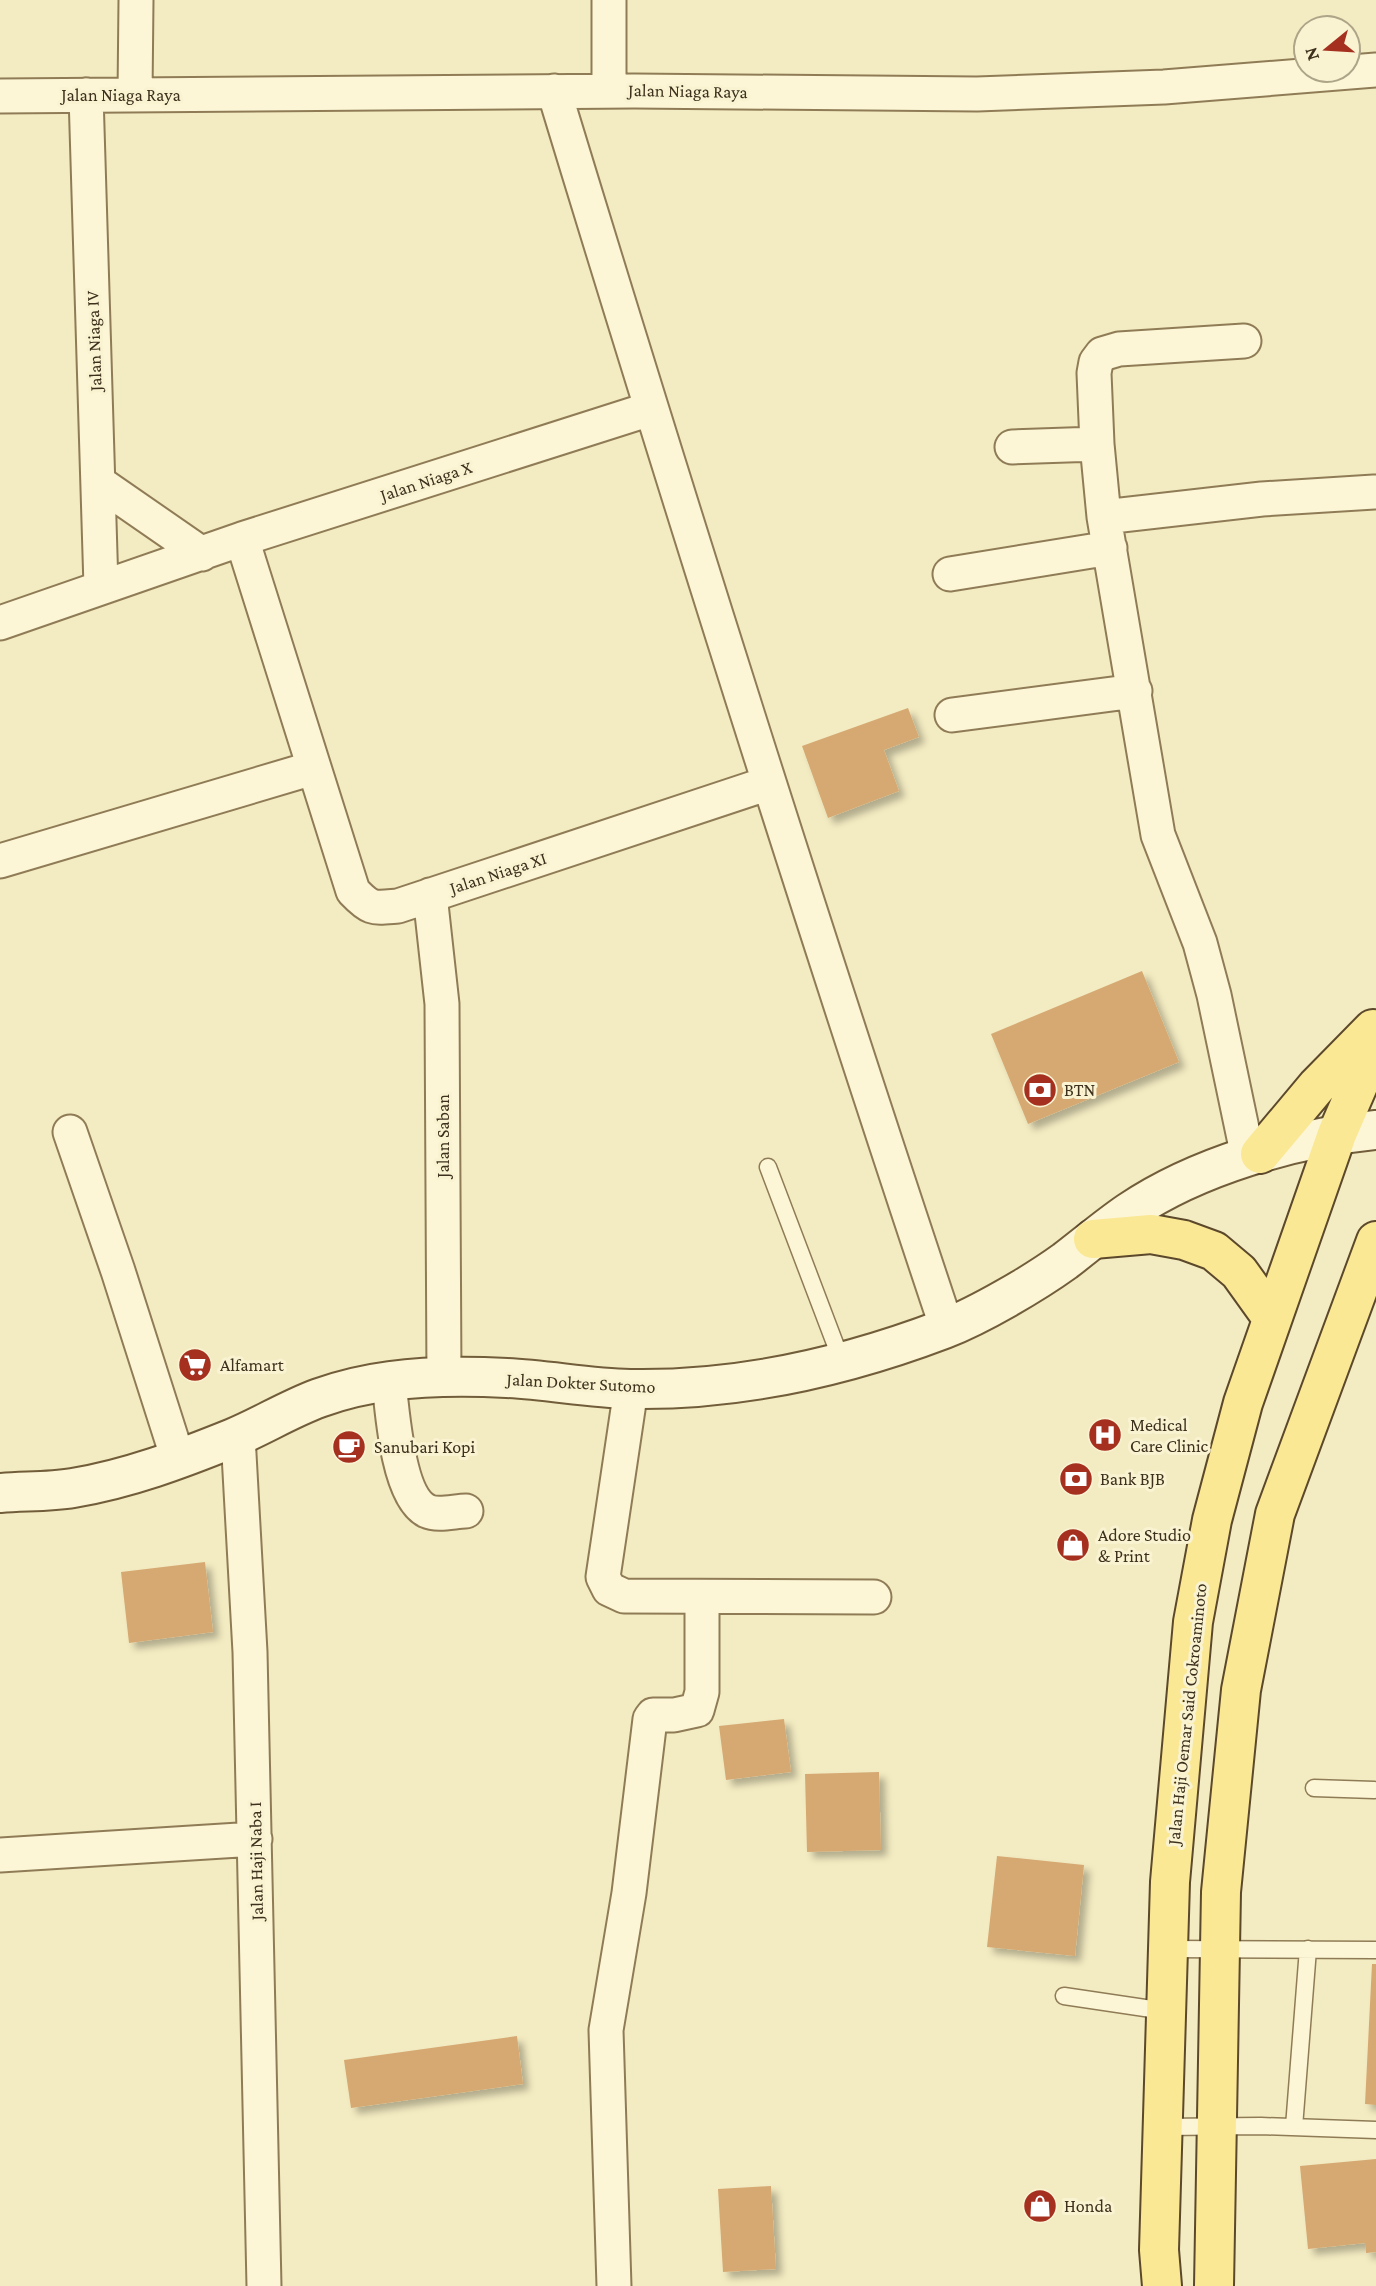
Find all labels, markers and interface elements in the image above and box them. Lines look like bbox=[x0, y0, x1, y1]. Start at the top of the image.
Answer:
north arrow bbox=[1292, 14, 1362, 84]
text: N bbox=[1299, 45, 1323, 64]
street label: Jalan Niaga Raya bbox=[626, 80, 748, 102]
street label: Jalan Niaga Raya bbox=[59, 85, 181, 105]
street label: Jalan Niaga IV bbox=[82, 290, 106, 394]
street label: Jalan Niaga X bbox=[376, 457, 475, 506]
street label: Jalan Niaga XI bbox=[445, 848, 549, 899]
bank icon: BTN bbox=[1021, 1071, 1059, 1109]
place label: BTN bbox=[1064, 1080, 1096, 1100]
street label: Jalan Saban bbox=[433, 1094, 453, 1180]
supermarket icon: Alfamart bbox=[176, 1346, 214, 1384]
place label: Alfamart bbox=[220, 1355, 285, 1375]
street label: Jalan Dokter Sutomo bbox=[504, 1369, 656, 1397]
place label: Medical Care Clinic bbox=[1130, 1415, 1209, 1456]
hospital icon: Medical Care Clinic bbox=[1086, 1416, 1124, 1454]
cafe icon: Sanubari Kopi bbox=[330, 1428, 368, 1466]
place label: Sanubari Kopi bbox=[374, 1437, 476, 1457]
bank icon: Bank BJB bbox=[1057, 1460, 1095, 1498]
place label: Bank BJB bbox=[1100, 1469, 1165, 1489]
place label: Adore Studio & Print bbox=[1098, 1525, 1191, 1566]
shop icon: Adore Studio & Print bbox=[1054, 1526, 1092, 1564]
street label: Jalan Haji Oemar Said Cokroaminoto bbox=[1163, 1582, 1212, 1848]
street label: Jalan Haji Naba I bbox=[245, 1801, 268, 1923]
shop icon: Honda bbox=[1021, 2187, 1059, 2225]
place label: Honda bbox=[1064, 2196, 1112, 2216]

